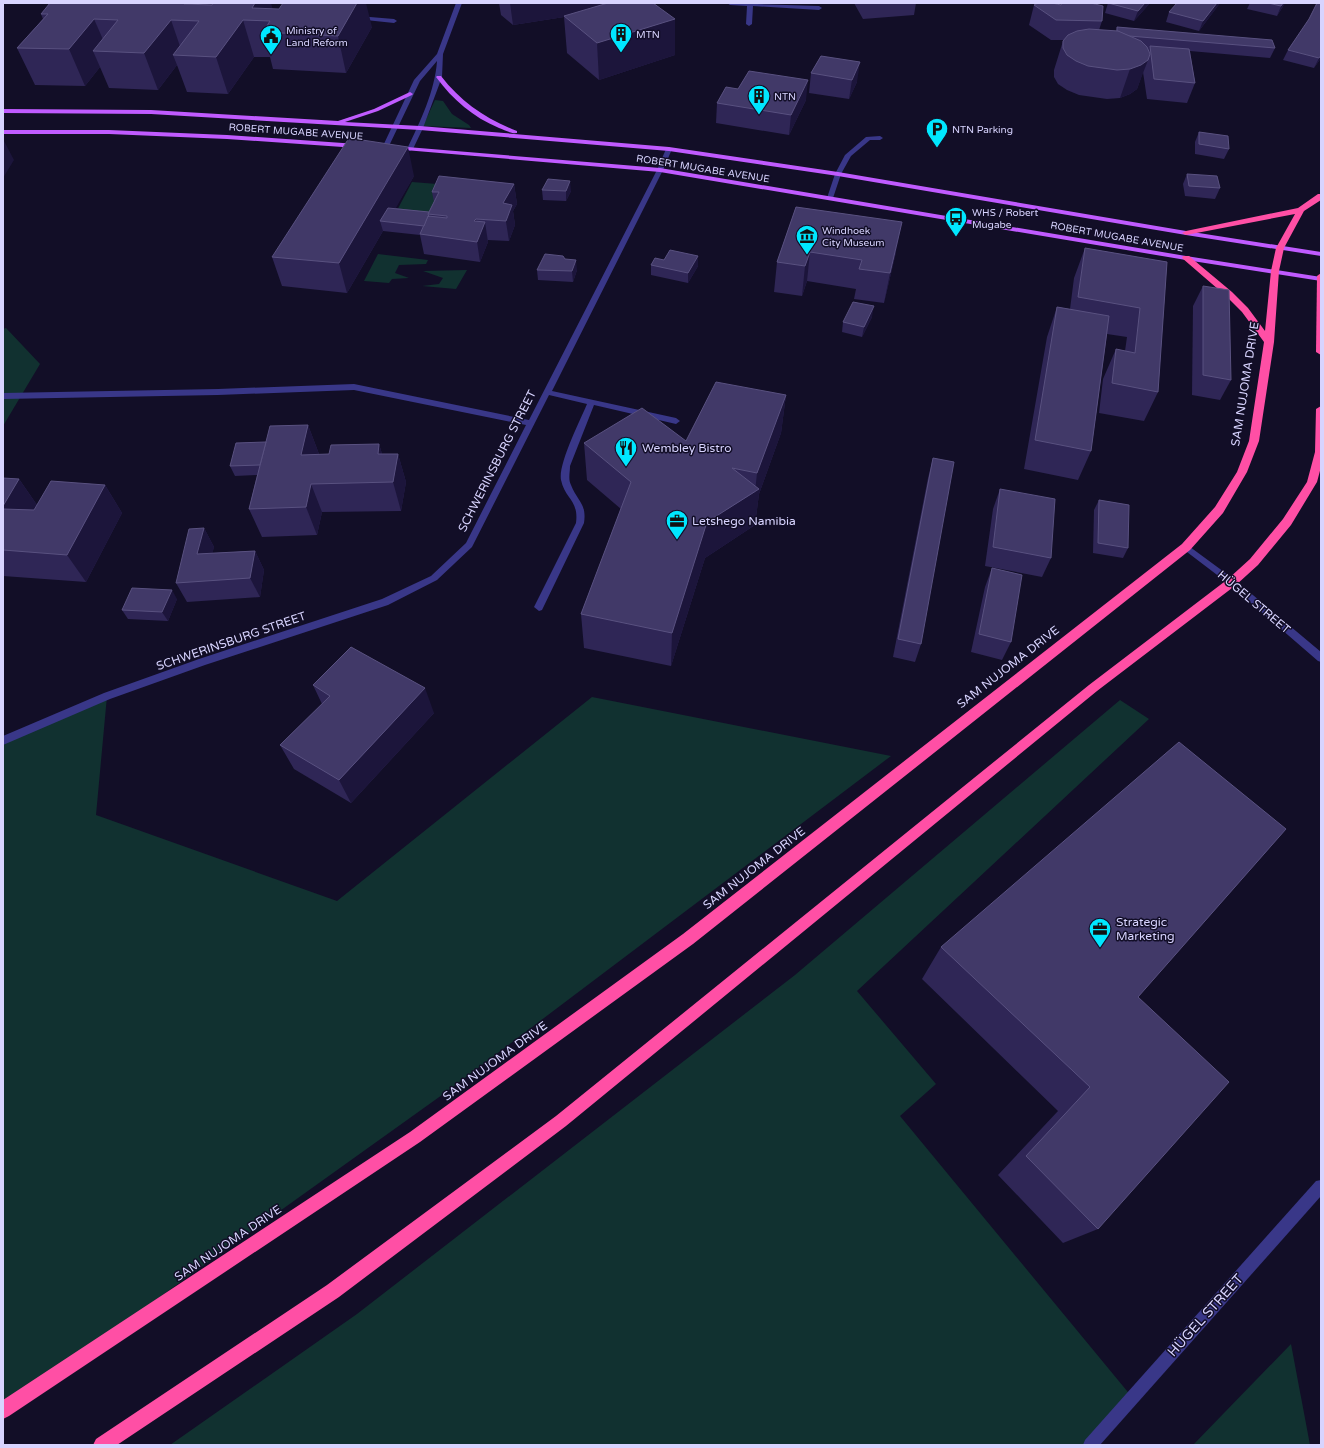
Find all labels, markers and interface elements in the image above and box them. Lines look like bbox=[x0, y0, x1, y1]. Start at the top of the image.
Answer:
building icon: MTN bbox=[608, 21, 634, 54]
public building icon: Ministry of Land Reform bbox=[258, 23, 284, 56]
place label: Ministry of Land Reform bbox=[286, 25, 348, 49]
place label: MTN bbox=[636, 29, 660, 41]
building icon: NTN bbox=[746, 83, 772, 116]
place label: NTN bbox=[774, 91, 796, 103]
parking icon: NTN Parking bbox=[924, 116, 950, 149]
street label: ROBERT MUGABE AVENUE bbox=[228, 121, 364, 143]
place label: NTN Parking bbox=[952, 124, 1013, 136]
street label: ROBERT MUGABE AVENUE bbox=[635, 153, 770, 185]
bus stop icon: WHS / Robert Mugabe bbox=[943, 205, 969, 238]
place label: WHS / Robert Mugabe bbox=[972, 207, 1038, 231]
street label: ROBERT MUGABE AVENUE bbox=[1049, 219, 1184, 255]
museum icon: Windhoek City Museum bbox=[794, 223, 820, 256]
place label: Windhoek City Museum bbox=[822, 225, 885, 249]
street label: SAM NUJOMA DRIVE bbox=[1228, 320, 1262, 447]
street label: SCHWERINSBURG STREET bbox=[455, 387, 539, 534]
restaurant icon: Wembley Bistro bbox=[613, 435, 639, 468]
place label: Wembley Bistro bbox=[642, 441, 731, 455]
office icon: Letshego Namibia bbox=[664, 508, 690, 541]
place label: Letshego Namibia bbox=[692, 514, 796, 528]
street label: HÜGEL STREET bbox=[1215, 568, 1294, 637]
street label: SCHWERINSBURG STREET bbox=[154, 609, 308, 673]
street label: SAM NUJOMA DRIVE bbox=[954, 623, 1062, 711]
street label: SAM NUJOMA DRIVE bbox=[700, 824, 808, 912]
place label: Strategic Marketing bbox=[1116, 915, 1175, 943]
office icon: Strategic Marketing bbox=[1087, 916, 1113, 949]
street label: SAM NUJOMA DRIVE bbox=[440, 1018, 550, 1104]
street label: SAM NUJOMA DRIVE bbox=[172, 1202, 284, 1284]
street label: HÜGEL STREET bbox=[1164, 1270, 1247, 1360]

